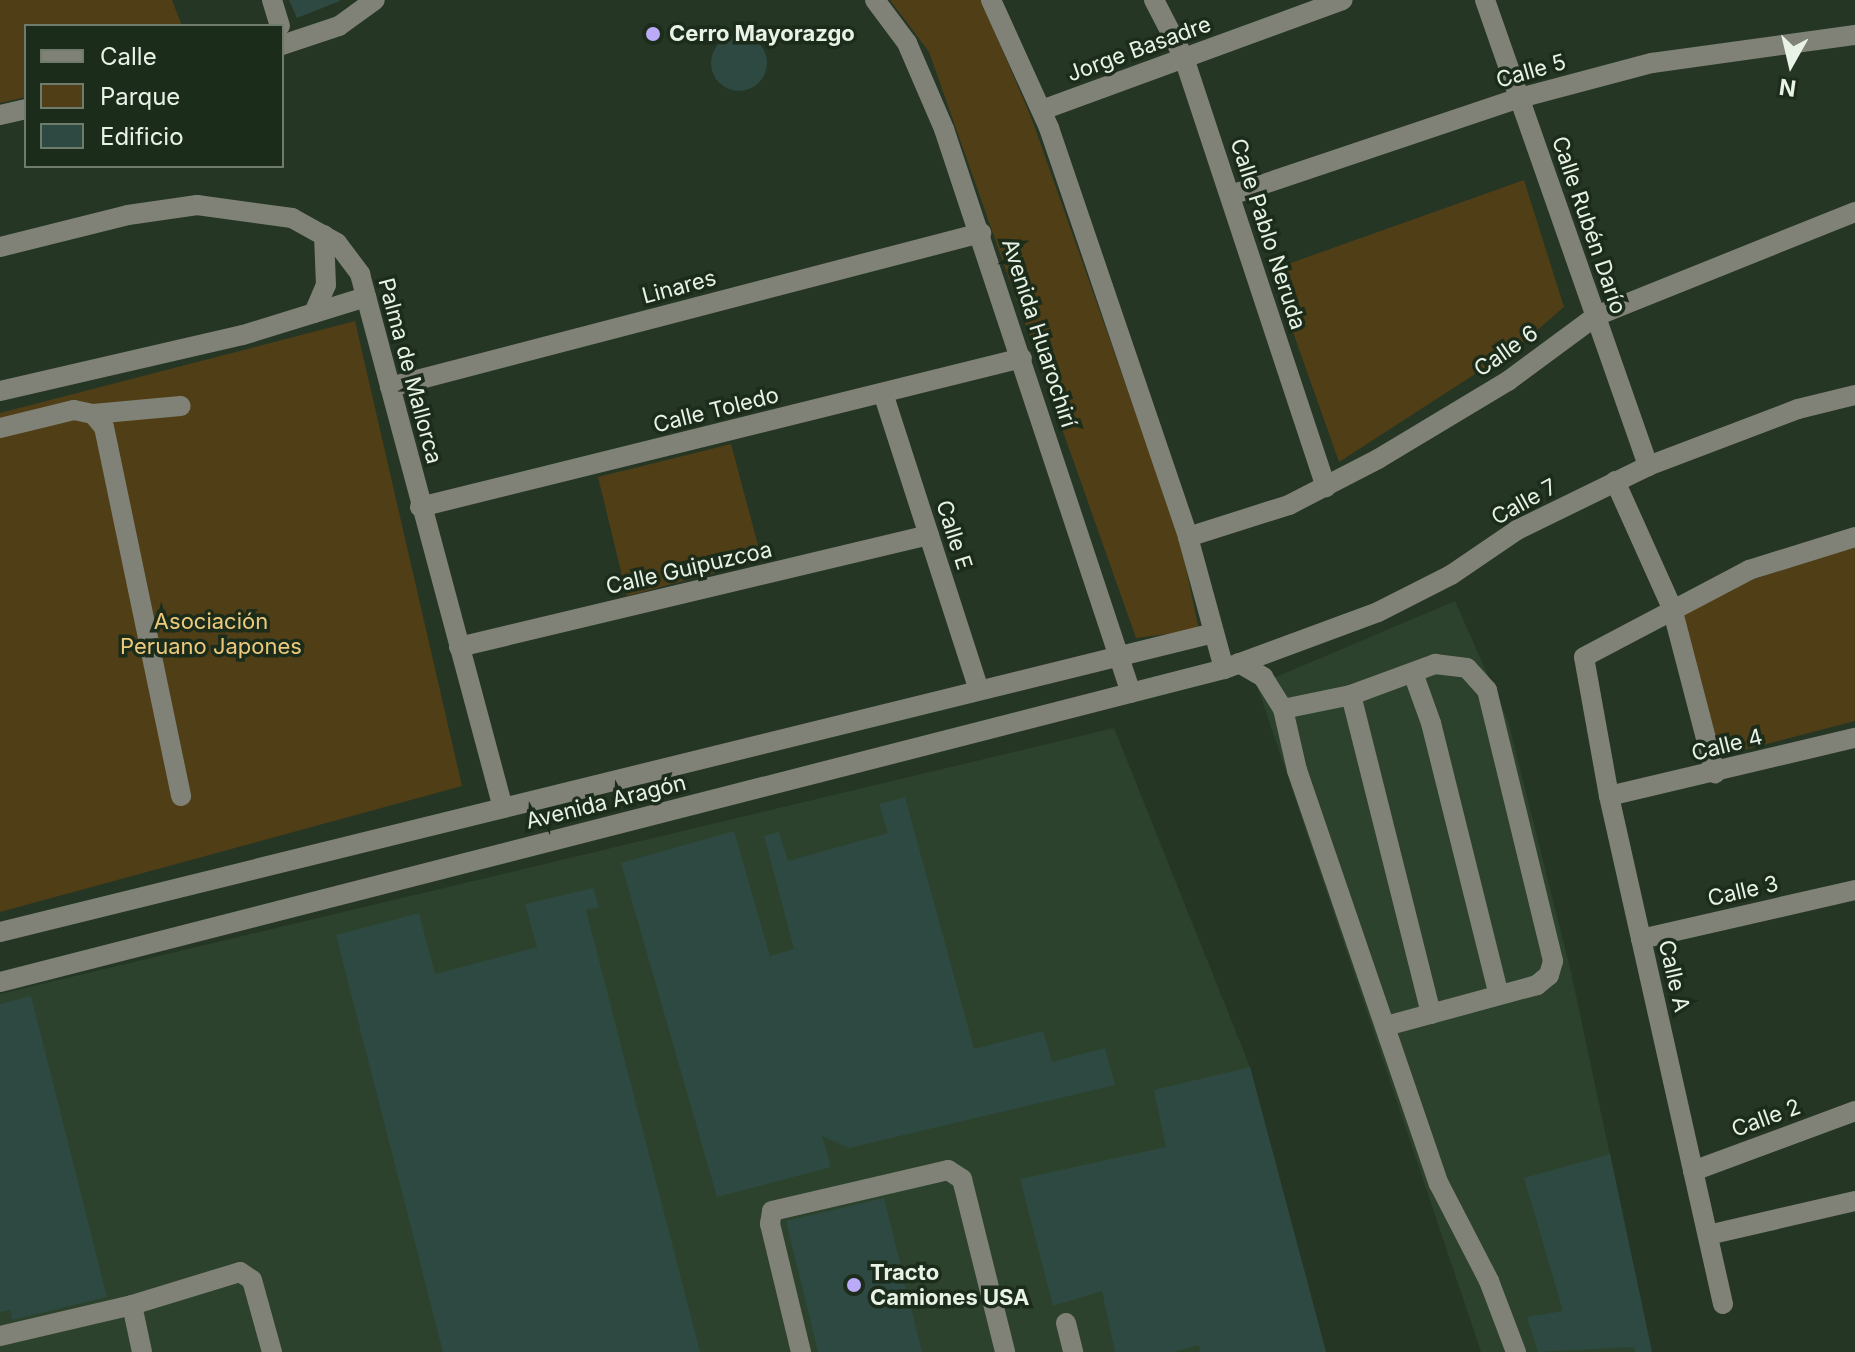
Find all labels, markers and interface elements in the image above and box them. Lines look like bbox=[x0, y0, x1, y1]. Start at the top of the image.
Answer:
street label: Jorge Basadre bbox=[1063, 11, 1215, 87]
place label: Cerro Mayorazgo bbox=[669, 21, 855, 47]
legend bbox=[24, 24, 284, 168]
north arrow bbox=[1751, 24, 1831, 104]
marker: Cerro Mayorazgo bbox=[644, 25, 662, 43]
text: Calle bbox=[100, 42, 157, 71]
street label: Calle 5 bbox=[1493, 48, 1569, 94]
text: N bbox=[1778, 74, 1798, 102]
text: Parque bbox=[100, 82, 180, 111]
text: Edificio bbox=[100, 122, 184, 151]
street label: Calle Rubén Darío bbox=[1546, 133, 1632, 317]
street label: Calle Pablo Neruda bbox=[1225, 135, 1311, 333]
street label: Avenida Huarochirí bbox=[996, 235, 1082, 431]
street label: Linares bbox=[639, 264, 719, 310]
street label: Palma de Mallorca bbox=[373, 275, 447, 467]
street label: Calle 6 bbox=[1469, 320, 1543, 382]
street label: Calle Toledo bbox=[650, 382, 782, 438]
street label: Calle 7 bbox=[1487, 473, 1561, 531]
street label: Calle E bbox=[930, 497, 978, 573]
street label: Calle Guipuzcoa bbox=[603, 536, 775, 600]
park label: Asociación Peruano Japones bbox=[120, 608, 302, 660]
street label: Calle 4 bbox=[1689, 723, 1765, 767]
street label: Avenida Aragón bbox=[523, 769, 689, 835]
street label: Calle 3 bbox=[1705, 870, 1781, 912]
street label: Calle A bbox=[1653, 937, 1695, 1015]
street label: Calle 2 bbox=[1728, 1093, 1804, 1143]
place label: Tracto Camiones USA bbox=[870, 1259, 1030, 1310]
marker: Tracto Camiones USA bbox=[845, 1276, 863, 1294]

